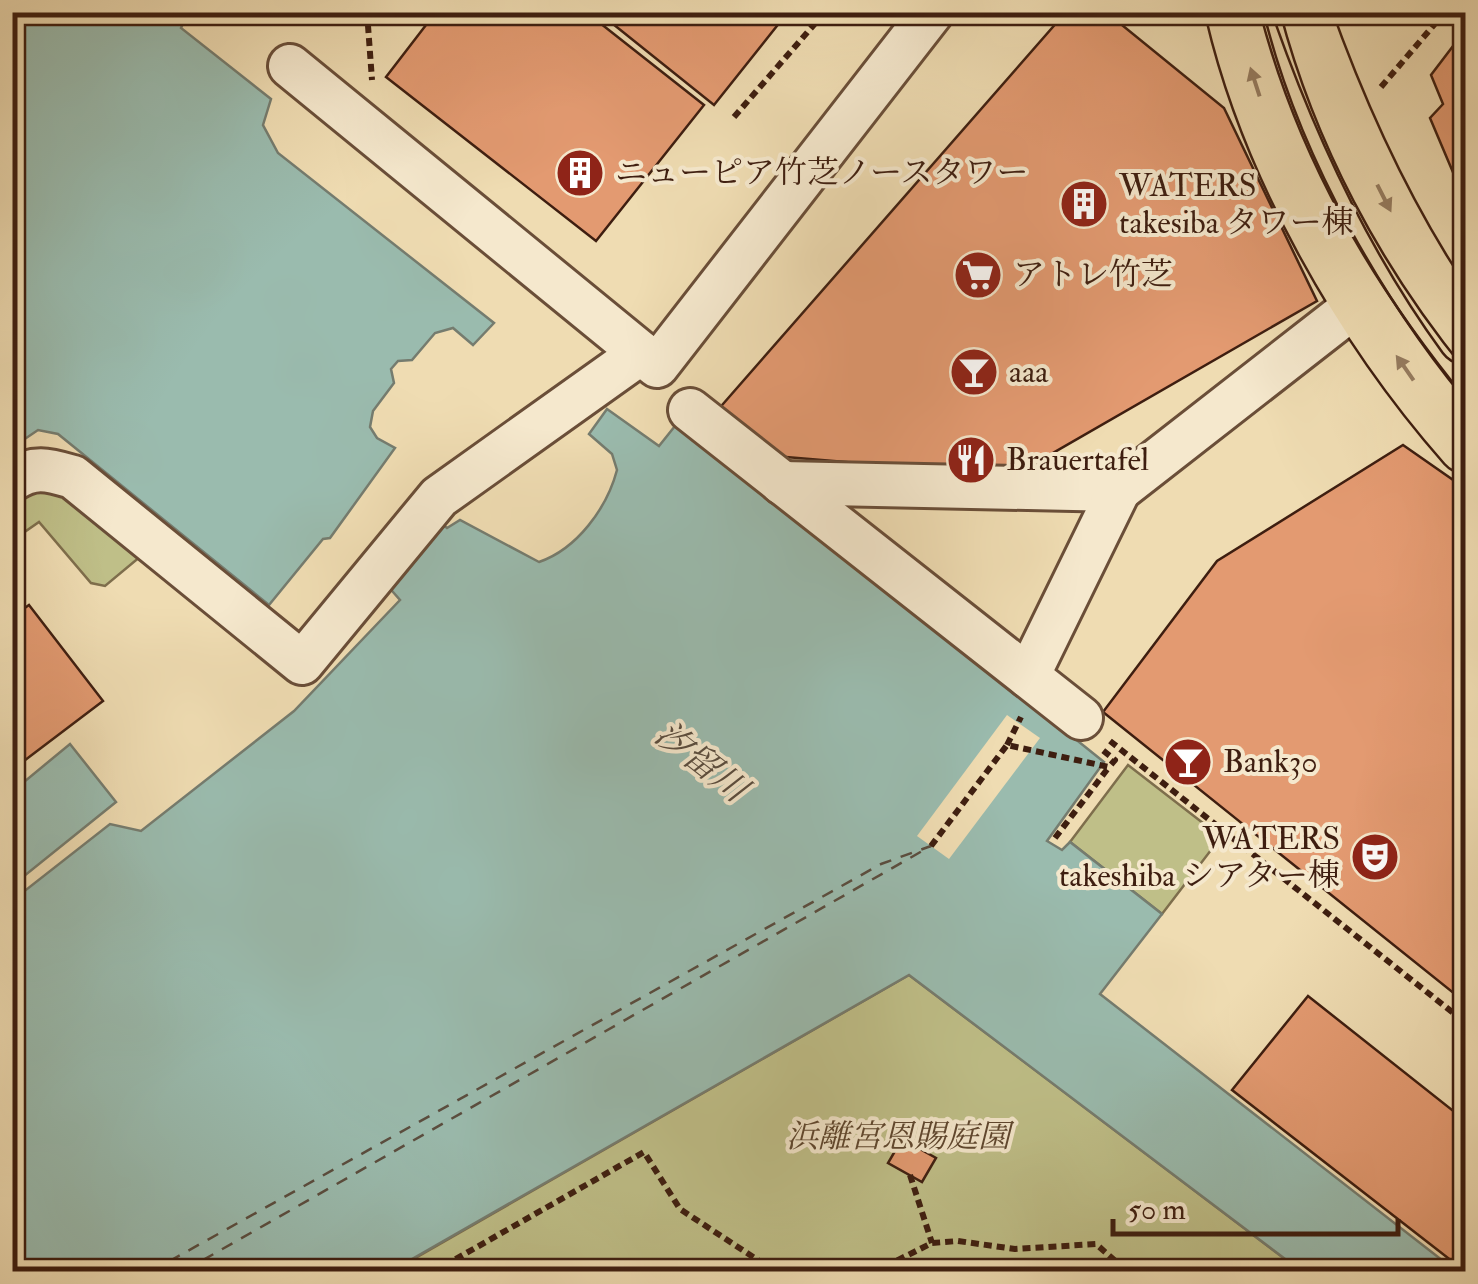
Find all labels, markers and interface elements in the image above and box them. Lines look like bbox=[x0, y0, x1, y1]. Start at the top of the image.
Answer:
one-way arrow bbox=[1246, 66, 1261, 96]
building icon: ニューピア竹芝ノースタワー bbox=[554, 147, 606, 199]
place label: ニューピア竹芝ノースタワー bbox=[615, 153, 1028, 193]
place label: WATERS takesiba タワー棟 bbox=[1118, 166, 1354, 243]
building icon: WATERS takesiba タワー棟 bbox=[1058, 178, 1110, 230]
one-way arrow bbox=[1375, 183, 1392, 212]
supermarket icon: アトレ竹芝 bbox=[952, 249, 1004, 301]
place label: アトレ竹芝 bbox=[1013, 255, 1173, 295]
bar icon: aaa bbox=[948, 346, 1000, 398]
place label: aaa bbox=[1009, 352, 1049, 392]
one-way arrow bbox=[1397, 355, 1415, 382]
restaurant icon: Brauertafel bbox=[945, 434, 997, 486]
place label: Brauertafel bbox=[1006, 440, 1149, 480]
water label: 汐留川 bbox=[646, 712, 759, 814]
bar icon: Bank30 bbox=[1162, 736, 1214, 788]
place label: Bank30 bbox=[1223, 742, 1318, 782]
place label: WATERS takeshiba シアター棟 bbox=[1059, 819, 1340, 896]
theatre icon: WATERS takeshiba シアター棟 bbox=[1349, 831, 1401, 883]
park label: 浜離宮恩賜庭園 bbox=[786, 1117, 1015, 1157]
scale bar bbox=[1113, 1174, 1398, 1236]
text: 50 m bbox=[1128, 1191, 1186, 1228]

